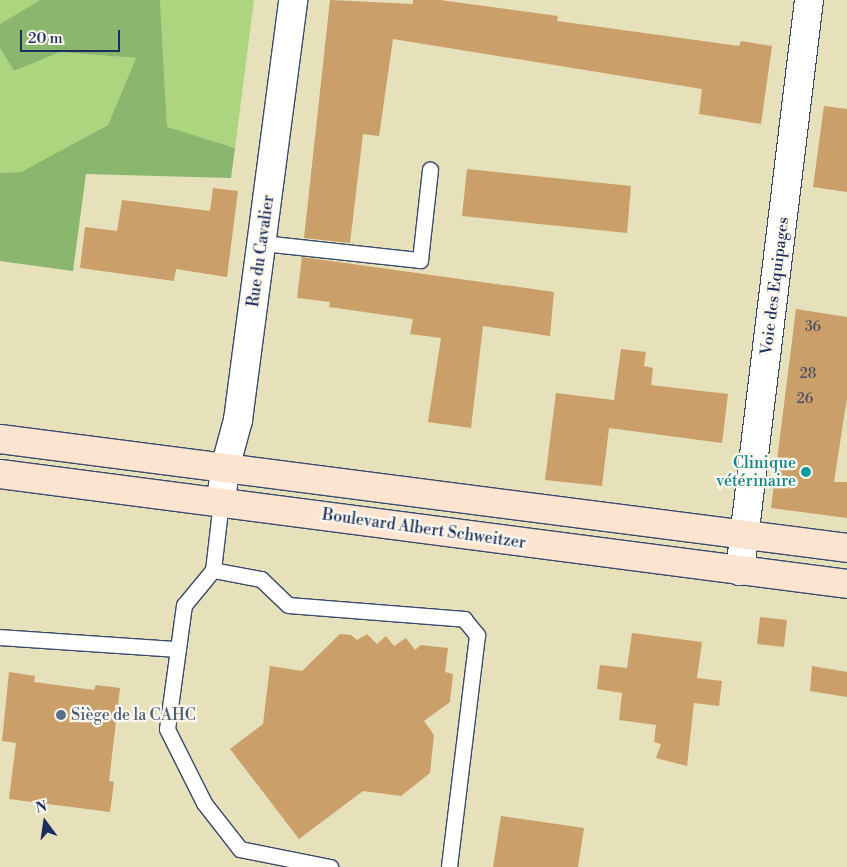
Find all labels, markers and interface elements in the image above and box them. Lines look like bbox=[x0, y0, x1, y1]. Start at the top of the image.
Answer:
scale bar bbox=[22, 20, 122, 52]
text: 20 m bbox=[28, 29, 63, 48]
street label: Rue du Cavalier bbox=[244, 194, 278, 308]
street label: Voie des Equipages bbox=[757, 216, 793, 356]
house number: 36 bbox=[805, 319, 821, 335]
house number: 28 bbox=[800, 366, 816, 382]
house number: 26 bbox=[797, 391, 813, 407]
place label: Clinique vétérinaire bbox=[716, 453, 796, 491]
marker: Clinique vétérinaire bbox=[800, 466, 812, 478]
street label: Boulevard Albert Schweitzer bbox=[321, 505, 527, 553]
place label: Siège de la CAHC bbox=[71, 705, 196, 725]
marker: Siège de la CAHC bbox=[55, 709, 67, 721]
north arrow bbox=[20, 797, 70, 847]
text: N bbox=[34, 797, 49, 818]

